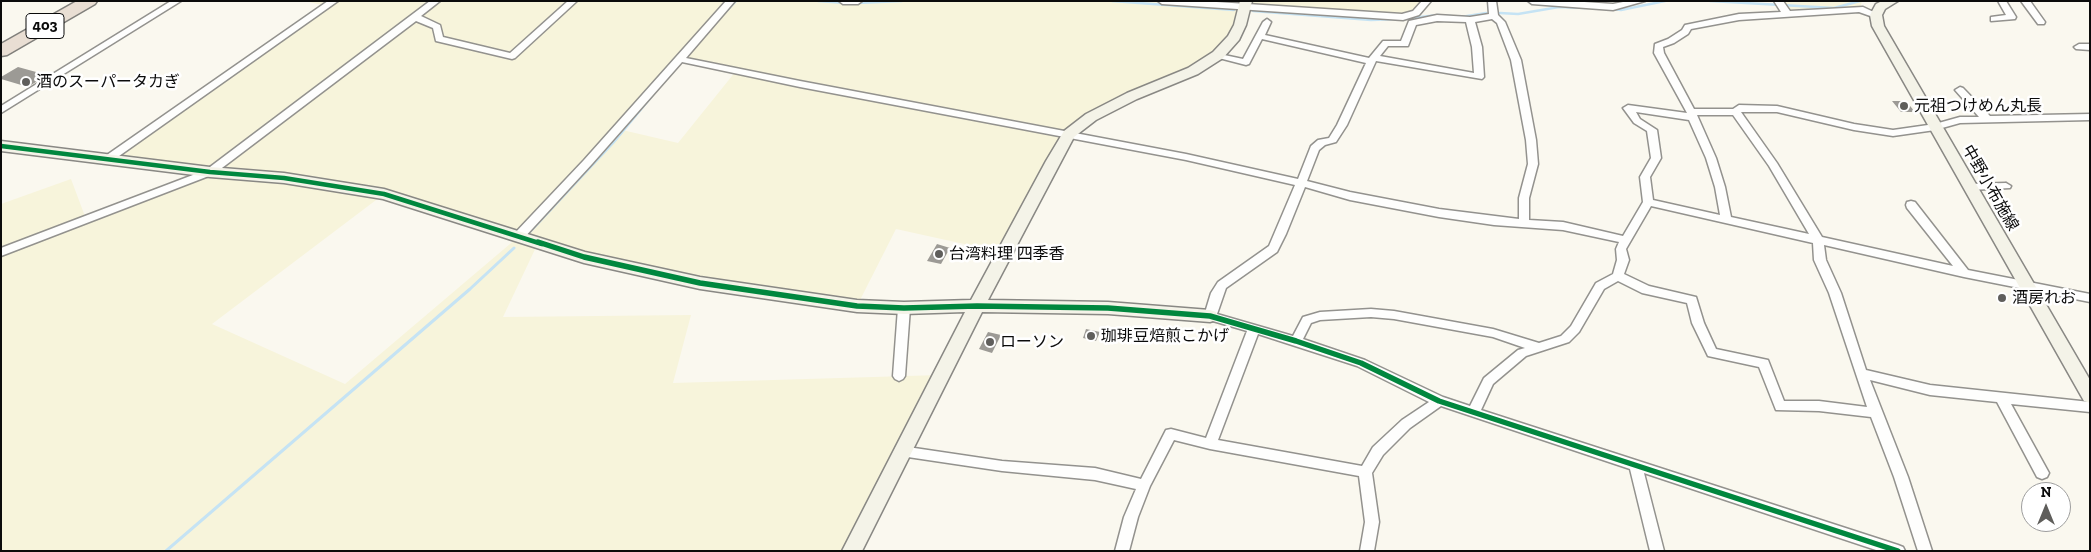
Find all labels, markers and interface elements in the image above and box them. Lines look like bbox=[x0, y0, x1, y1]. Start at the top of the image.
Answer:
road number: 403 bbox=[26, 14, 64, 38]
place label: 酒のスーパータカぎ bbox=[36, 72, 180, 92]
marker: 酒のスーパータカぎ bbox=[20, 76, 32, 88]
place label: 元祖つけめん丸長 bbox=[1914, 96, 2042, 116]
marker: 元祖つけめん丸長 bbox=[1898, 100, 1910, 112]
street label: 中野小布施線 bbox=[1958, 142, 2022, 234]
place label: 台湾料理 四季香 bbox=[949, 244, 1065, 264]
marker: 台湾料理 四季香 bbox=[933, 248, 945, 260]
place label: 酒房れお bbox=[2012, 288, 2076, 308]
marker: 酒房れお bbox=[1996, 292, 2008, 304]
place label: 珈琲豆焙煎こかげ bbox=[1101, 326, 1229, 346]
marker: 珈琲豆焙煎こかげ bbox=[1085, 330, 1097, 342]
place label: ローソン bbox=[1000, 332, 1064, 352]
marker: ローソン bbox=[984, 336, 996, 348]
north arrow bbox=[2021, 482, 2071, 532]
text: N bbox=[2041, 484, 2051, 501]

